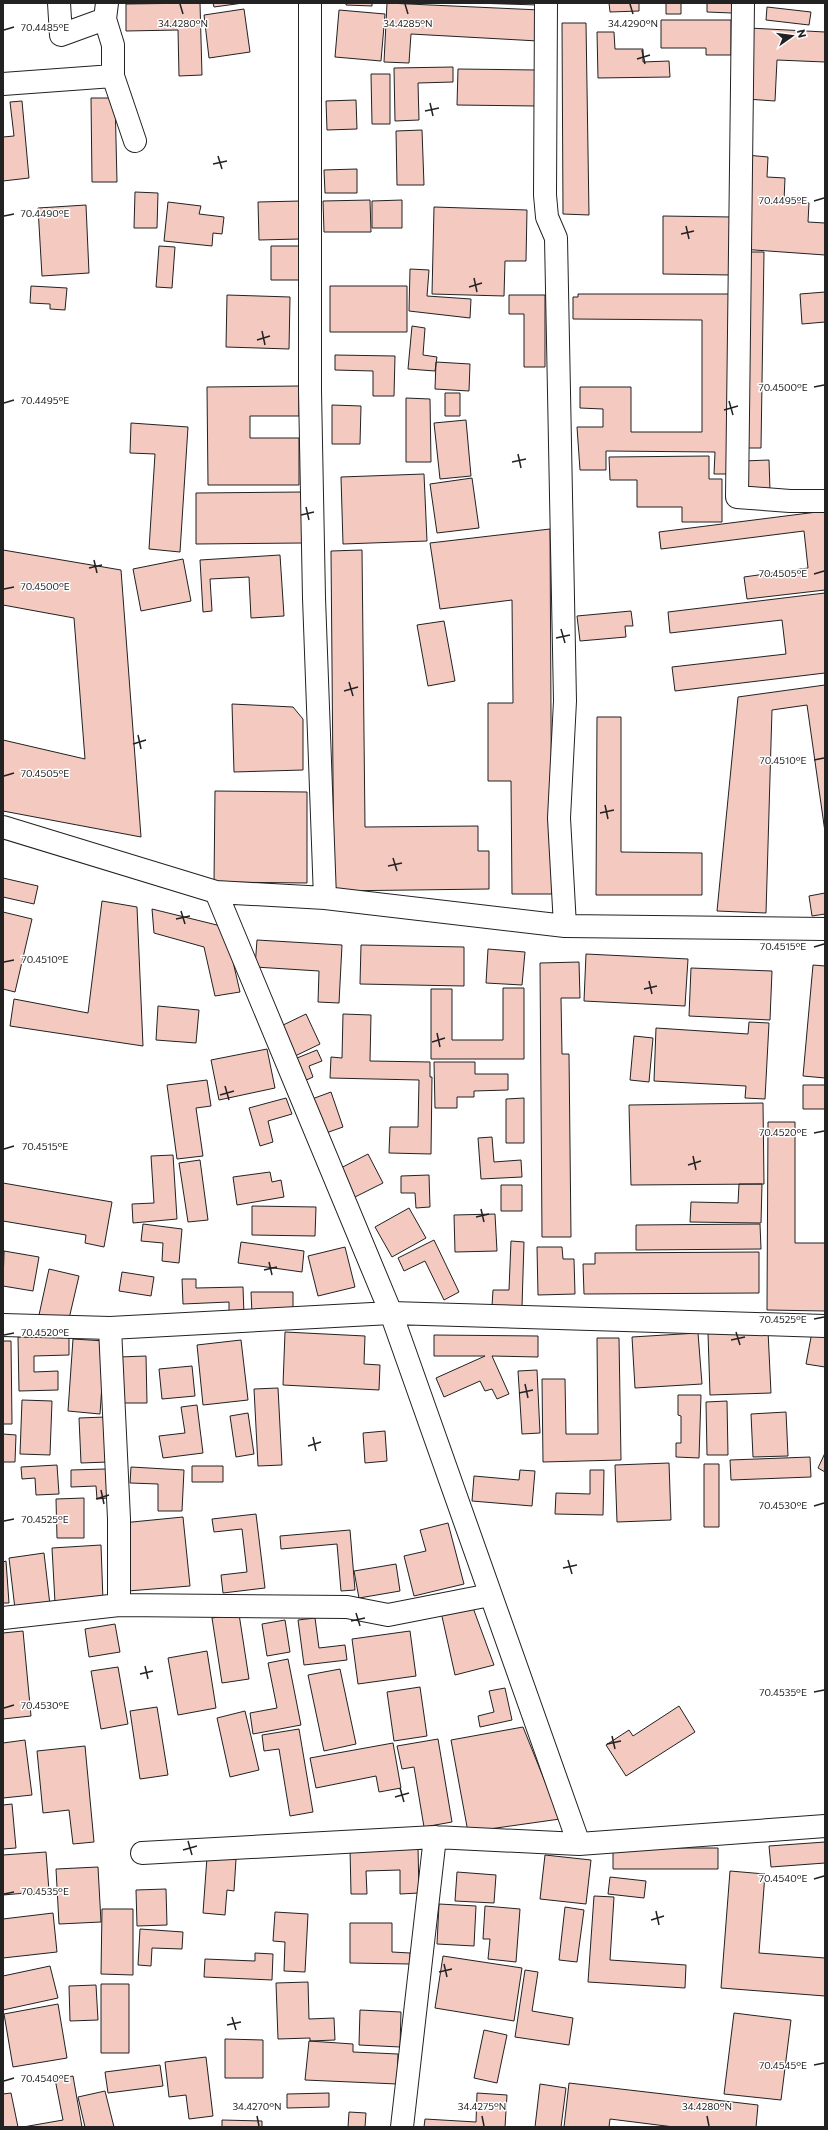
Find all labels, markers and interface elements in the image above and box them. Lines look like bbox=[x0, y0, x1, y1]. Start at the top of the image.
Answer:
north arrow bbox=[772, 16, 812, 56]
text: 34.4280°N bbox=[158, 17, 208, 29]
text: 34.4285°N bbox=[383, 17, 433, 29]
text: 34.4290°N bbox=[608, 17, 658, 29]
text: 70.4485°E bbox=[21, 21, 69, 33]
text: N bbox=[795, 28, 809, 39]
text: 70.4495°E bbox=[759, 194, 807, 206]
text: 70.4490°E bbox=[20, 207, 70, 219]
text: 70.4500°E bbox=[758, 381, 808, 393]
text: 70.4495°E bbox=[21, 394, 69, 406]
text: 70.4505°E bbox=[759, 567, 807, 579]
text: 70.4500°E bbox=[20, 580, 70, 592]
text: 70.4510°E bbox=[760, 754, 807, 766]
text: 70.4505°E bbox=[21, 767, 69, 779]
text: 70.4515°E bbox=[760, 940, 806, 952]
text: 70.4510°E bbox=[22, 953, 69, 965]
text: 70.4520°E bbox=[759, 1126, 807, 1138]
text: 70.4515°E bbox=[22, 1140, 68, 1152]
text: 70.4525°E bbox=[759, 1313, 807, 1325]
text: 70.4520°E bbox=[21, 1326, 69, 1338]
text: 70.4530°E bbox=[759, 1499, 807, 1511]
text: 70.4525°E bbox=[21, 1513, 69, 1525]
text: 70.4535°E bbox=[759, 1686, 807, 1698]
text: 70.4530°E bbox=[21, 1699, 69, 1711]
text: 70.4540°E bbox=[759, 1872, 807, 1884]
text: 70.4535°E bbox=[21, 1885, 69, 1897]
text: 70.4545°E bbox=[759, 2059, 807, 2071]
text: 70.4540°E bbox=[21, 2072, 69, 2084]
text: 34.4270°N bbox=[232, 2100, 282, 2112]
text: 34.4275°N bbox=[458, 2100, 506, 2112]
text: 34.4280°N bbox=[682, 2100, 732, 2112]

